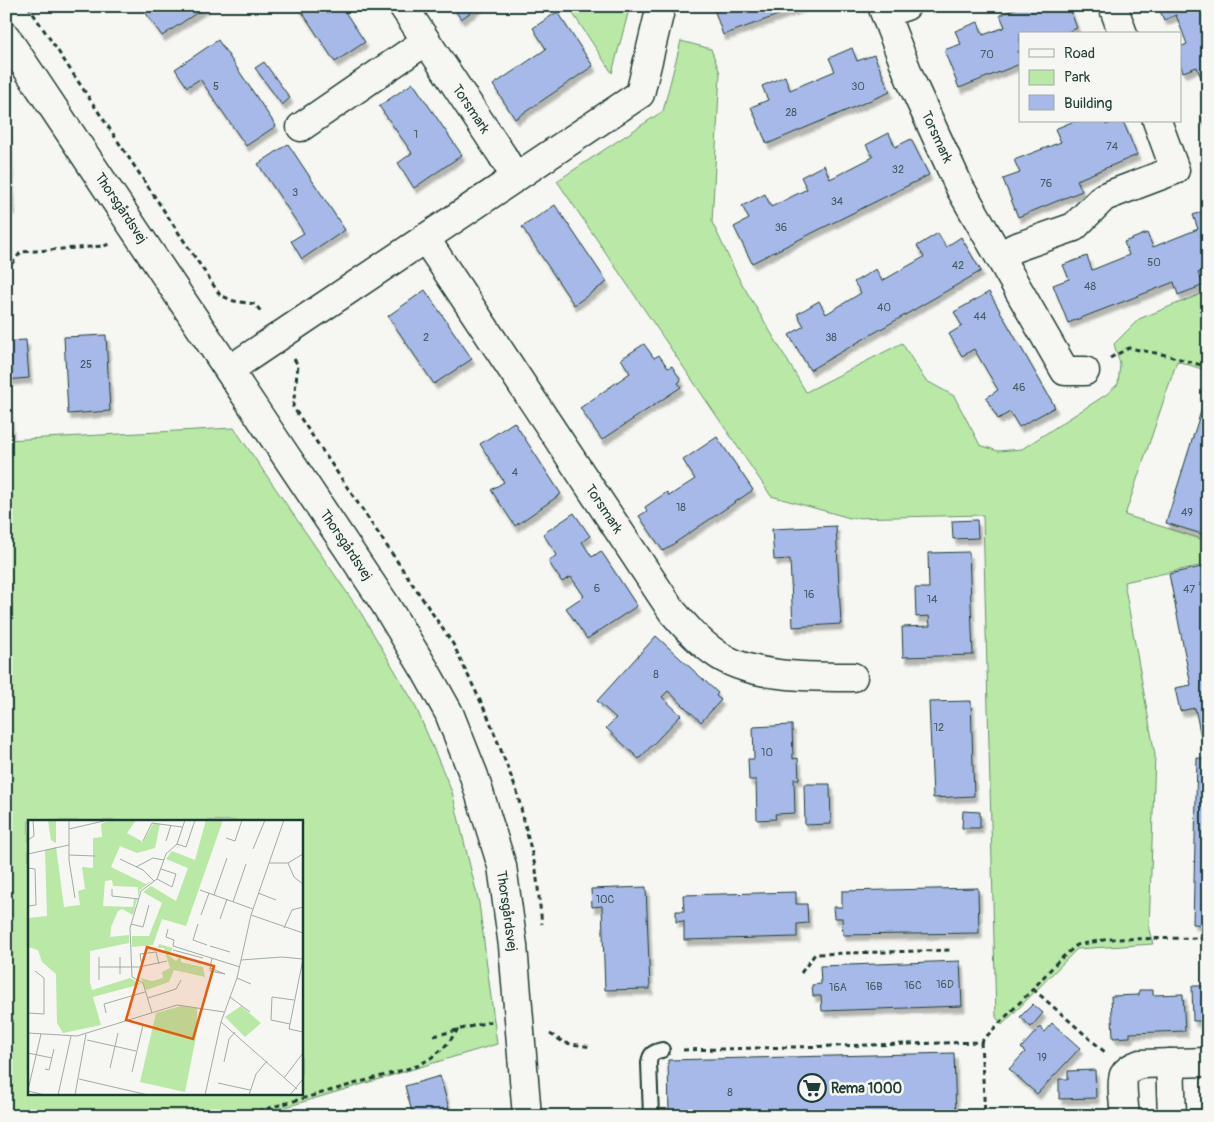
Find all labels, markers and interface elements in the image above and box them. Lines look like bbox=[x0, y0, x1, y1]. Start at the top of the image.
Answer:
legend bbox=[1019, 32, 1182, 122]
text: Road bbox=[1064, 44, 1095, 63]
house number: 70 bbox=[980, 48, 994, 61]
text: Park bbox=[1064, 68, 1091, 87]
house number: 5 bbox=[213, 80, 219, 93]
house number: 30 bbox=[851, 80, 865, 93]
street label: Torsmark bbox=[448, 81, 494, 137]
text: Building bbox=[1064, 94, 1112, 113]
house number: 28 bbox=[785, 106, 797, 119]
street label: Torsmark bbox=[918, 108, 957, 166]
house number: 1 bbox=[414, 128, 418, 141]
house number: 74 bbox=[1106, 140, 1119, 153]
house number: 32 bbox=[892, 163, 904, 176]
street label: Thorsgårdsvej bbox=[91, 169, 151, 247]
house number: 76 bbox=[1040, 177, 1052, 190]
house number: 3 bbox=[292, 186, 298, 199]
house number: 34 bbox=[831, 195, 844, 208]
house number: 36 bbox=[775, 221, 787, 234]
house number: 50 bbox=[1147, 256, 1161, 269]
house number: 42 bbox=[952, 259, 964, 272]
house number: 48 bbox=[1084, 280, 1096, 293]
house number: 40 bbox=[877, 301, 891, 314]
house number: 44 bbox=[974, 310, 987, 323]
house number: 2 bbox=[423, 331, 429, 344]
house number: 38 bbox=[825, 331, 837, 344]
house number: 25 bbox=[80, 358, 92, 371]
house number: 46 bbox=[1013, 381, 1025, 394]
house number: 4 bbox=[512, 466, 519, 479]
street label: Torsmark bbox=[581, 481, 627, 537]
house number: 18 bbox=[676, 501, 686, 514]
street label: Thorsgårdsvej bbox=[316, 506, 376, 584]
house number: 49 bbox=[1181, 506, 1193, 519]
house number: 6 bbox=[594, 582, 600, 595]
house number: 47 bbox=[1183, 583, 1195, 596]
house number: 16 bbox=[804, 588, 814, 601]
house number: 14 bbox=[927, 593, 938, 606]
house number: 8 bbox=[653, 668, 659, 681]
house number: 12 bbox=[934, 721, 944, 734]
house number: 10 bbox=[761, 746, 773, 759]
inset map bbox=[28, 820, 302, 1094]
street label: Thorsgårdsvej bbox=[493, 869, 521, 953]
house number: 10C bbox=[596, 893, 615, 906]
house number: 16D bbox=[936, 978, 954, 991]
house number: 16C bbox=[904, 979, 922, 992]
house number: 16B bbox=[866, 980, 882, 993]
house number: 16A bbox=[829, 981, 847, 994]
house number: 19 bbox=[1037, 1051, 1047, 1064]
supermarket icon: Rema 1000 bbox=[797, 1073, 827, 1103]
place label: Rema 1000 bbox=[831, 1080, 902, 1097]
house number: 8 bbox=[727, 1086, 733, 1099]

